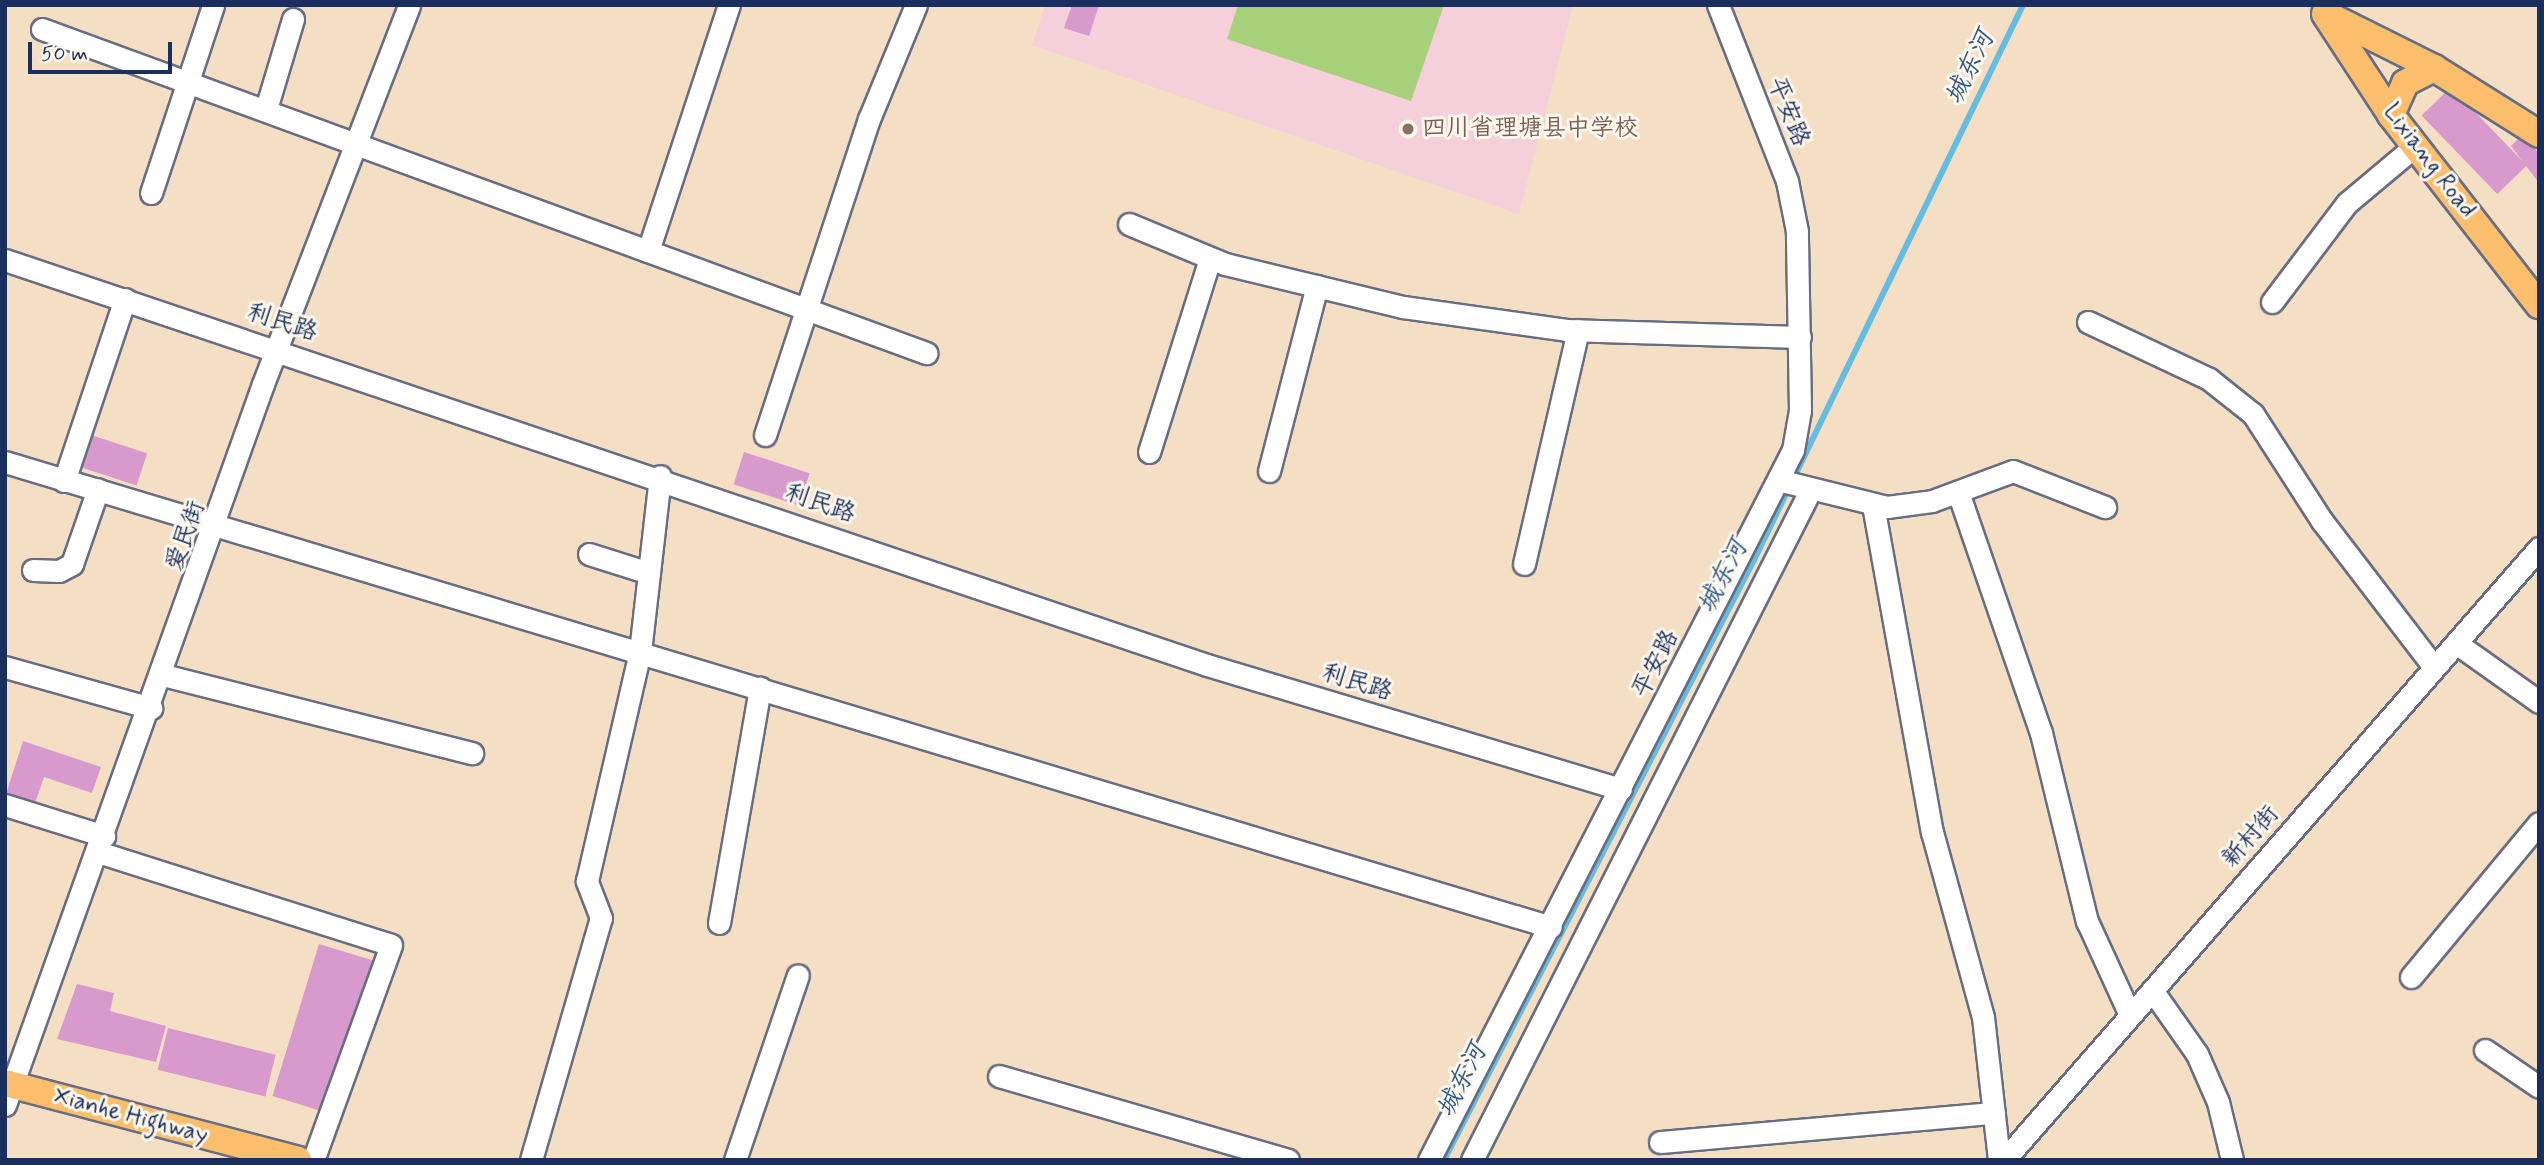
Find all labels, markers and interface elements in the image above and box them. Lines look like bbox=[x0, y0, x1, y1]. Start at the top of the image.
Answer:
water label: 城东河 bbox=[1940, 26, 2002, 110]
scale bar bbox=[32, 28, 175, 72]
text: 50 m bbox=[41, 40, 88, 68]
street label: 平安路 bbox=[1761, 73, 1815, 151]
street label: Lixiang Road bbox=[2377, 98, 2481, 224]
place label: 四川省理塘县中学校 bbox=[1422, 115, 1638, 143]
marker: 四川省理塘县中学校 bbox=[1400, 121, 1416, 137]
street label: 利民路 bbox=[243, 298, 321, 348]
street label: 利民路 bbox=[781, 479, 859, 529]
street label: 爱民街 bbox=[160, 497, 212, 575]
water label: 城东河 bbox=[1692, 535, 1756, 619]
street label: 平安路 bbox=[1627, 625, 1685, 703]
street label: 利民路 bbox=[1318, 659, 1396, 707]
street label: 新村街 bbox=[2217, 800, 2285, 874]
water label: 城东河 bbox=[1431, 1039, 1495, 1123]
street label: Xianhe Highway bbox=[51, 1082, 211, 1150]

